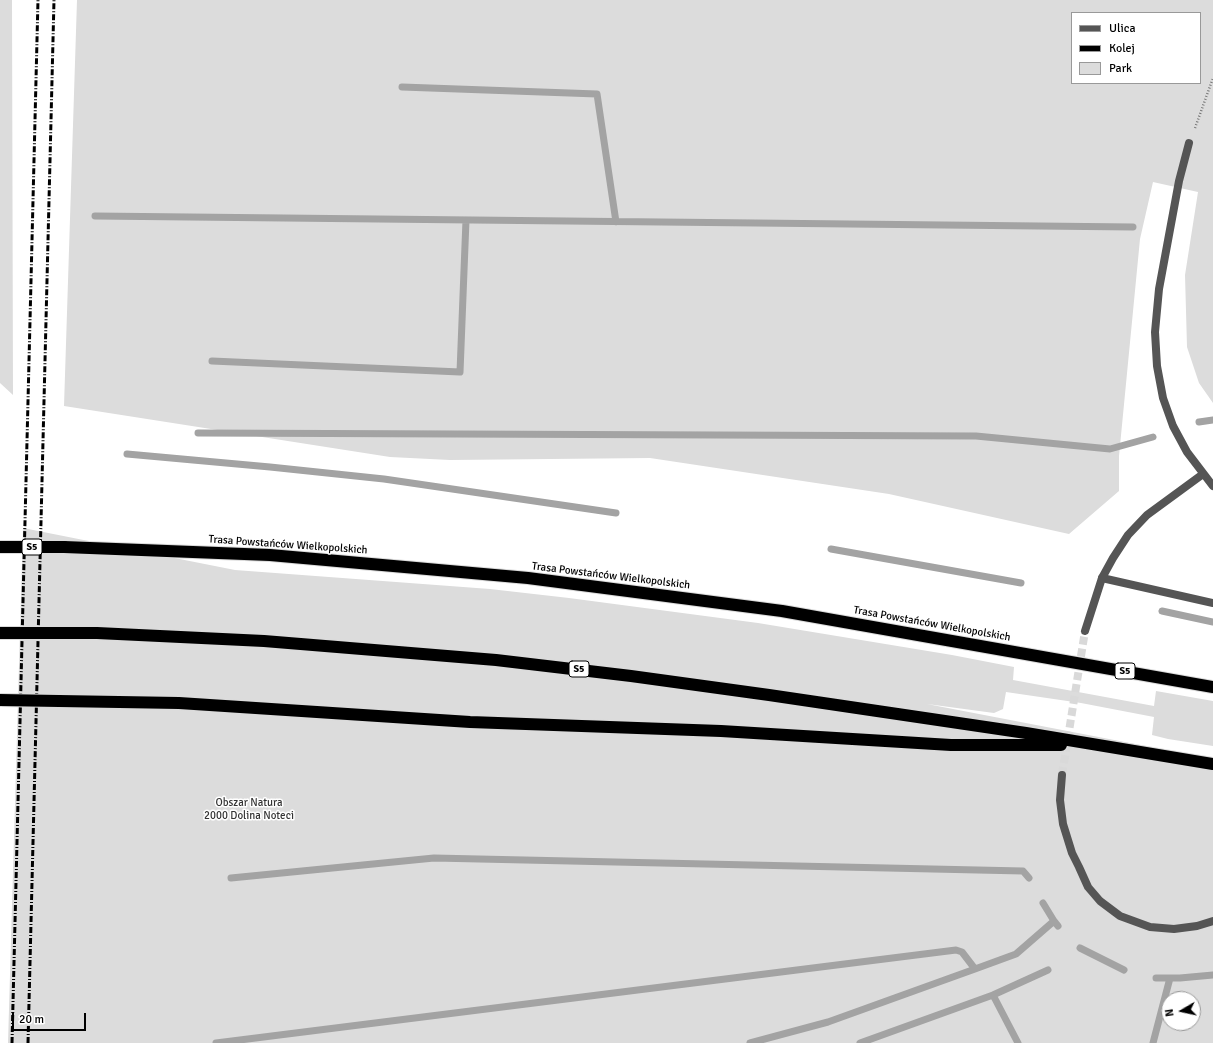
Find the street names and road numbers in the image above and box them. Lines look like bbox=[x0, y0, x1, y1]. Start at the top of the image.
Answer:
street label: Trasa Powstańców Wielkopolskich bbox=[208, 533, 368, 557]
road number: S5 bbox=[22, 539, 42, 555]
street label: Trasa Powstańców Wielkopolskich bbox=[531, 560, 691, 592]
street label: Trasa Powstańców Wielkopolskich bbox=[852, 604, 1012, 644]
road number: S5 bbox=[569, 661, 589, 677]
road number: S5 bbox=[1115, 663, 1135, 679]

